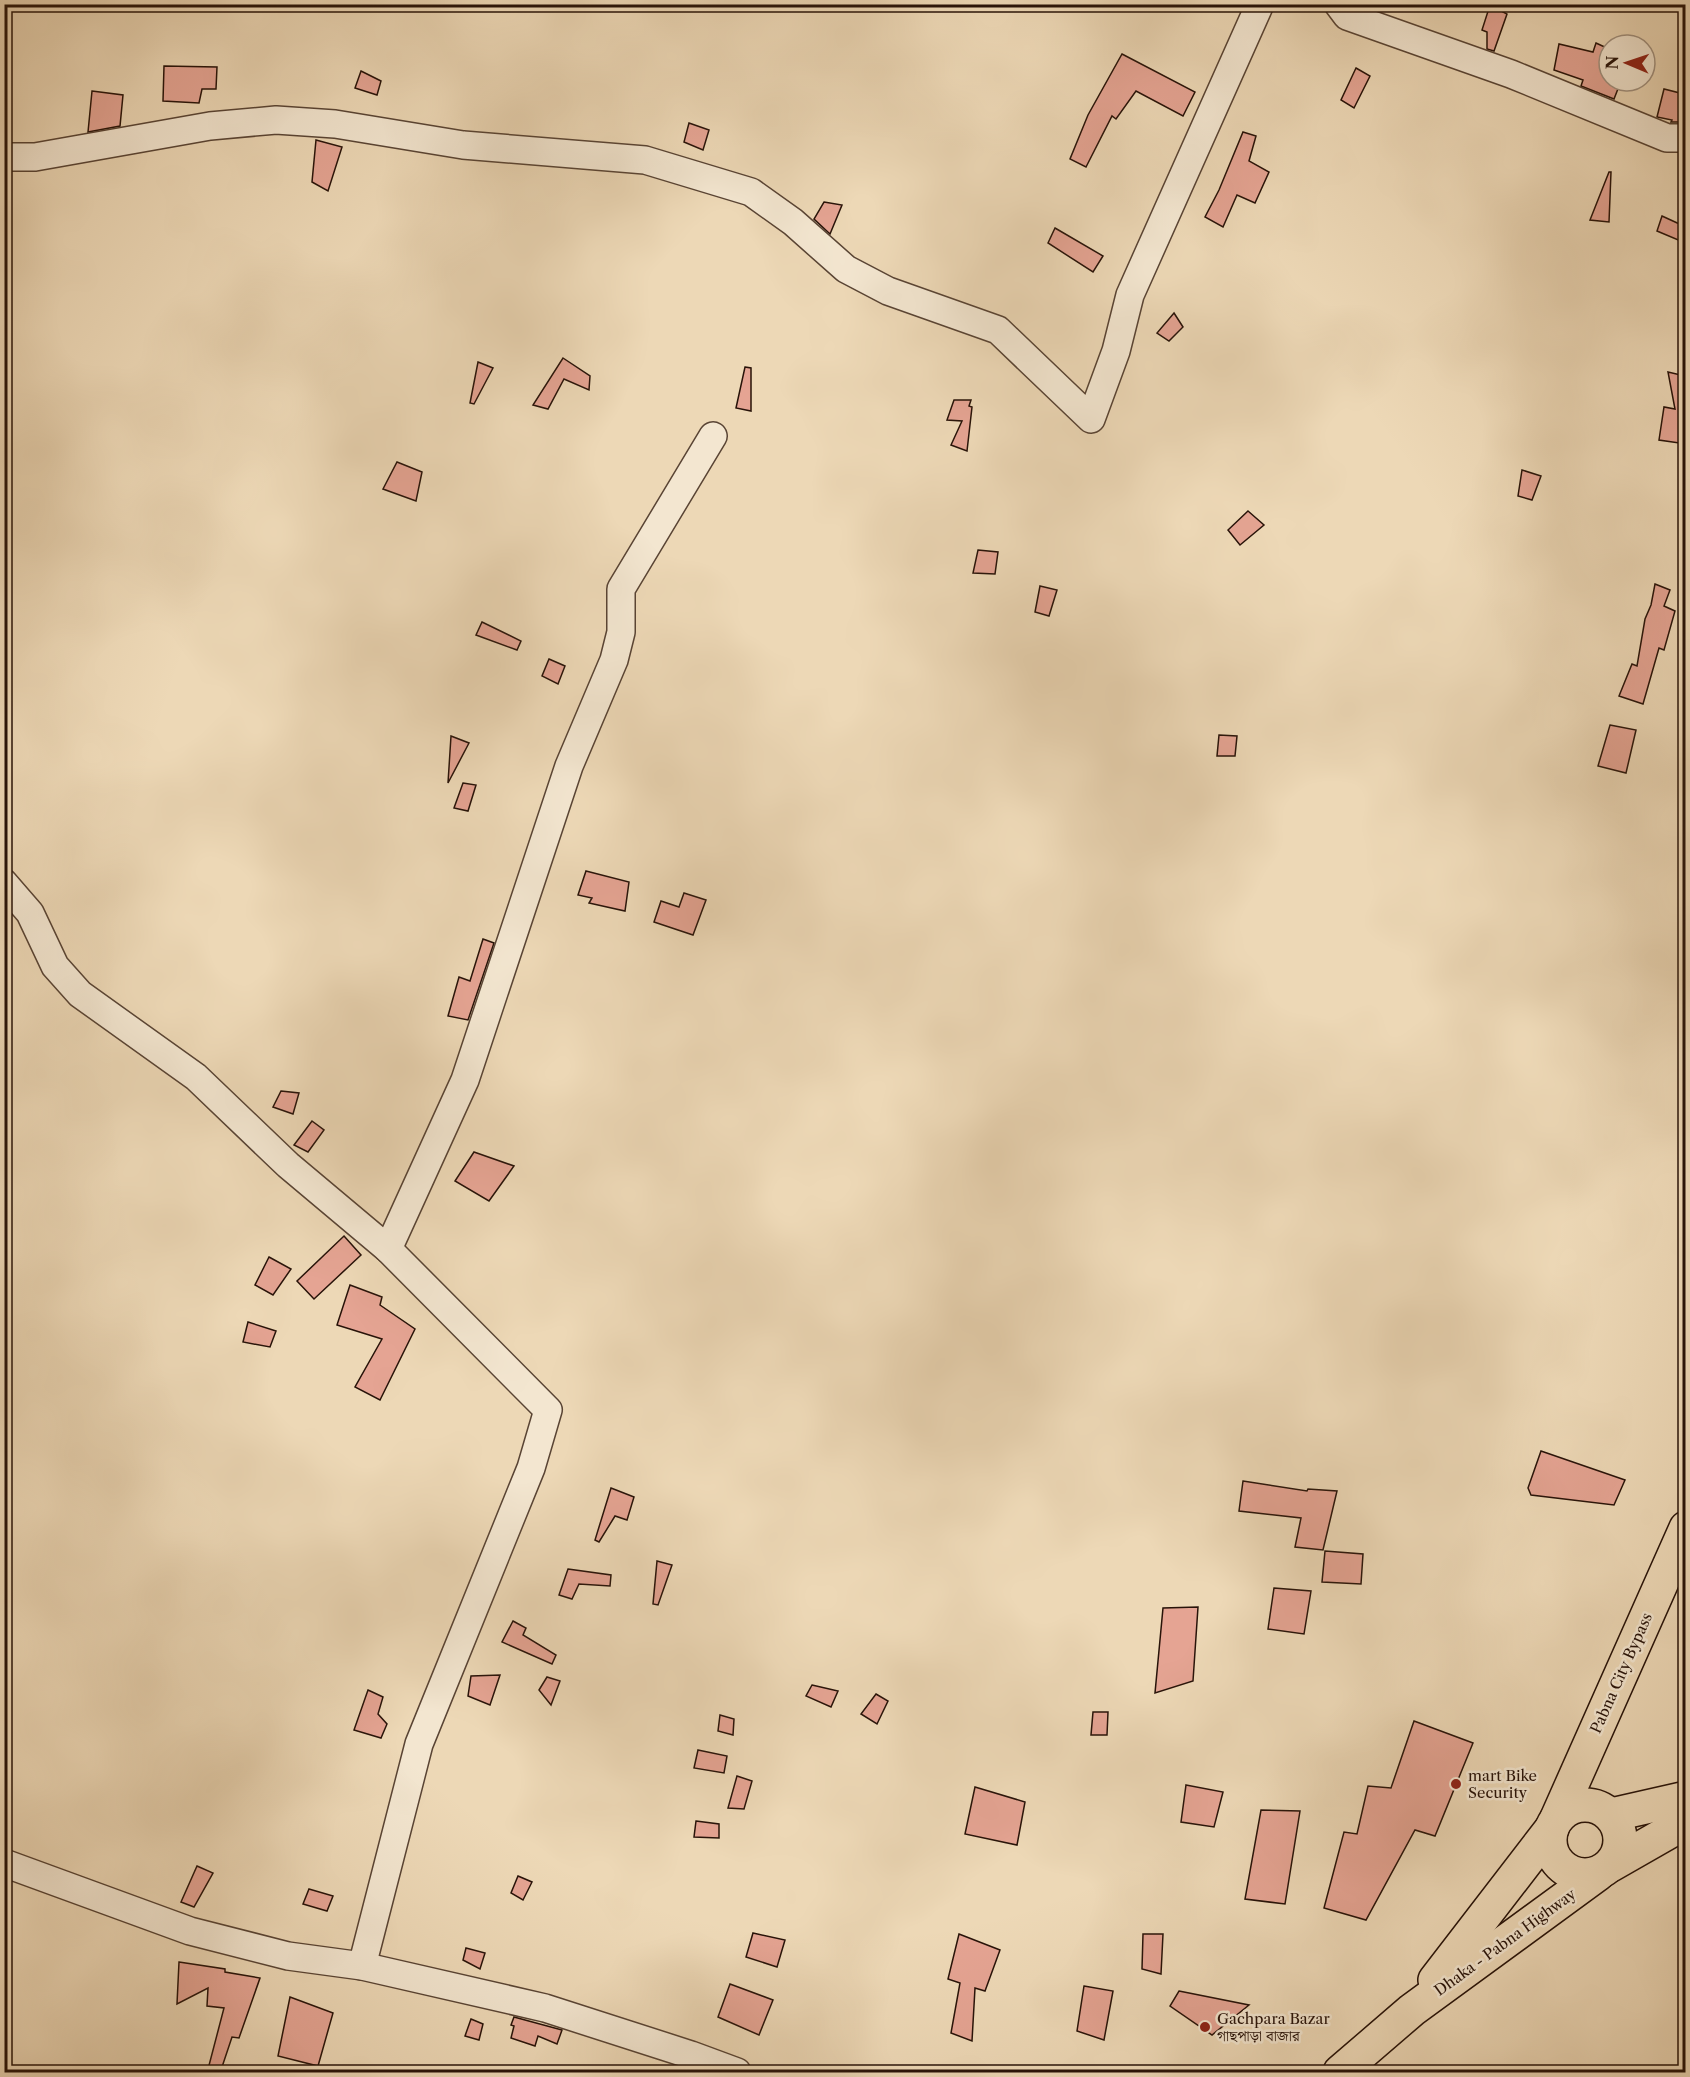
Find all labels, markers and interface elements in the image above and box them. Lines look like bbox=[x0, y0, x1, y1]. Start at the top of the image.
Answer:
north arrow bbox=[1597, 33, 1657, 93]
text: N bbox=[1602, 55, 1622, 70]
street label: Pabna City Bypass bbox=[1586, 1610, 1656, 1736]
place label: mart Bike Security bbox=[1468, 1766, 1537, 1802]
marker: mart Bike Security bbox=[1449, 1777, 1463, 1791]
street label: Dhaka - Pabna Highway bbox=[1431, 1884, 1580, 2000]
place label: Gachpara Bazar গাছপাড়া বাজার bbox=[1217, 2009, 1330, 2045]
marker: Gachpara Bazar গাছপাড়া বাজার bbox=[1198, 2020, 1212, 2034]

